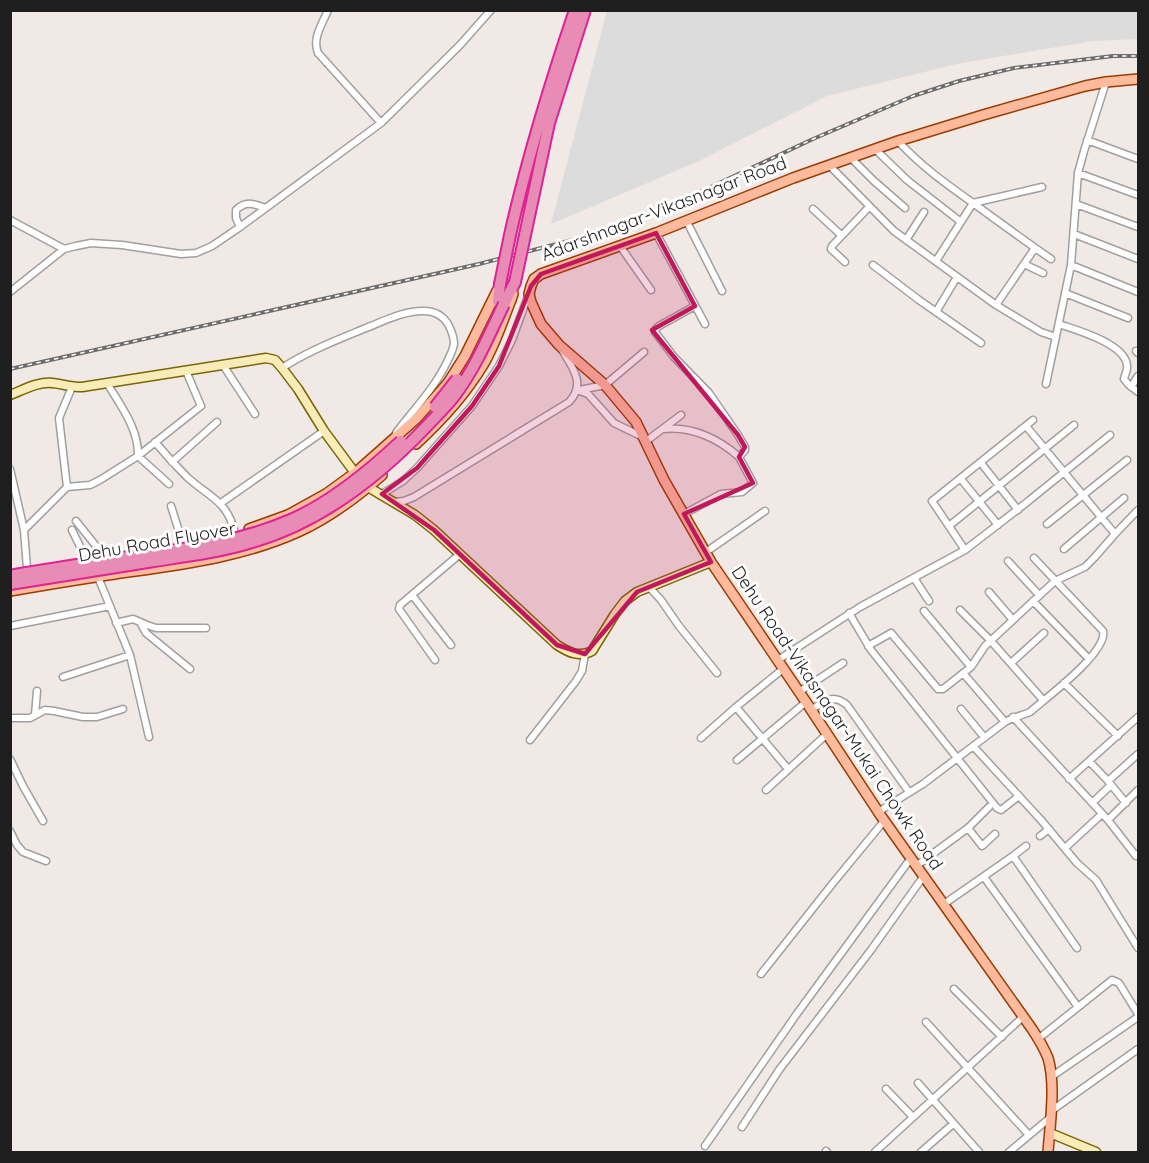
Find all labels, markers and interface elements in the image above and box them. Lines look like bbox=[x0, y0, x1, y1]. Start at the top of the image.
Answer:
street label: Adarshnagar-Vikasnagar Road bbox=[538, 151, 790, 266]
street label: Dehu Road Flyover bbox=[76, 516, 238, 567]
street label: Dehu Road-Vikasnagar-Mukai Chowk Road bbox=[727, 561, 948, 874]

